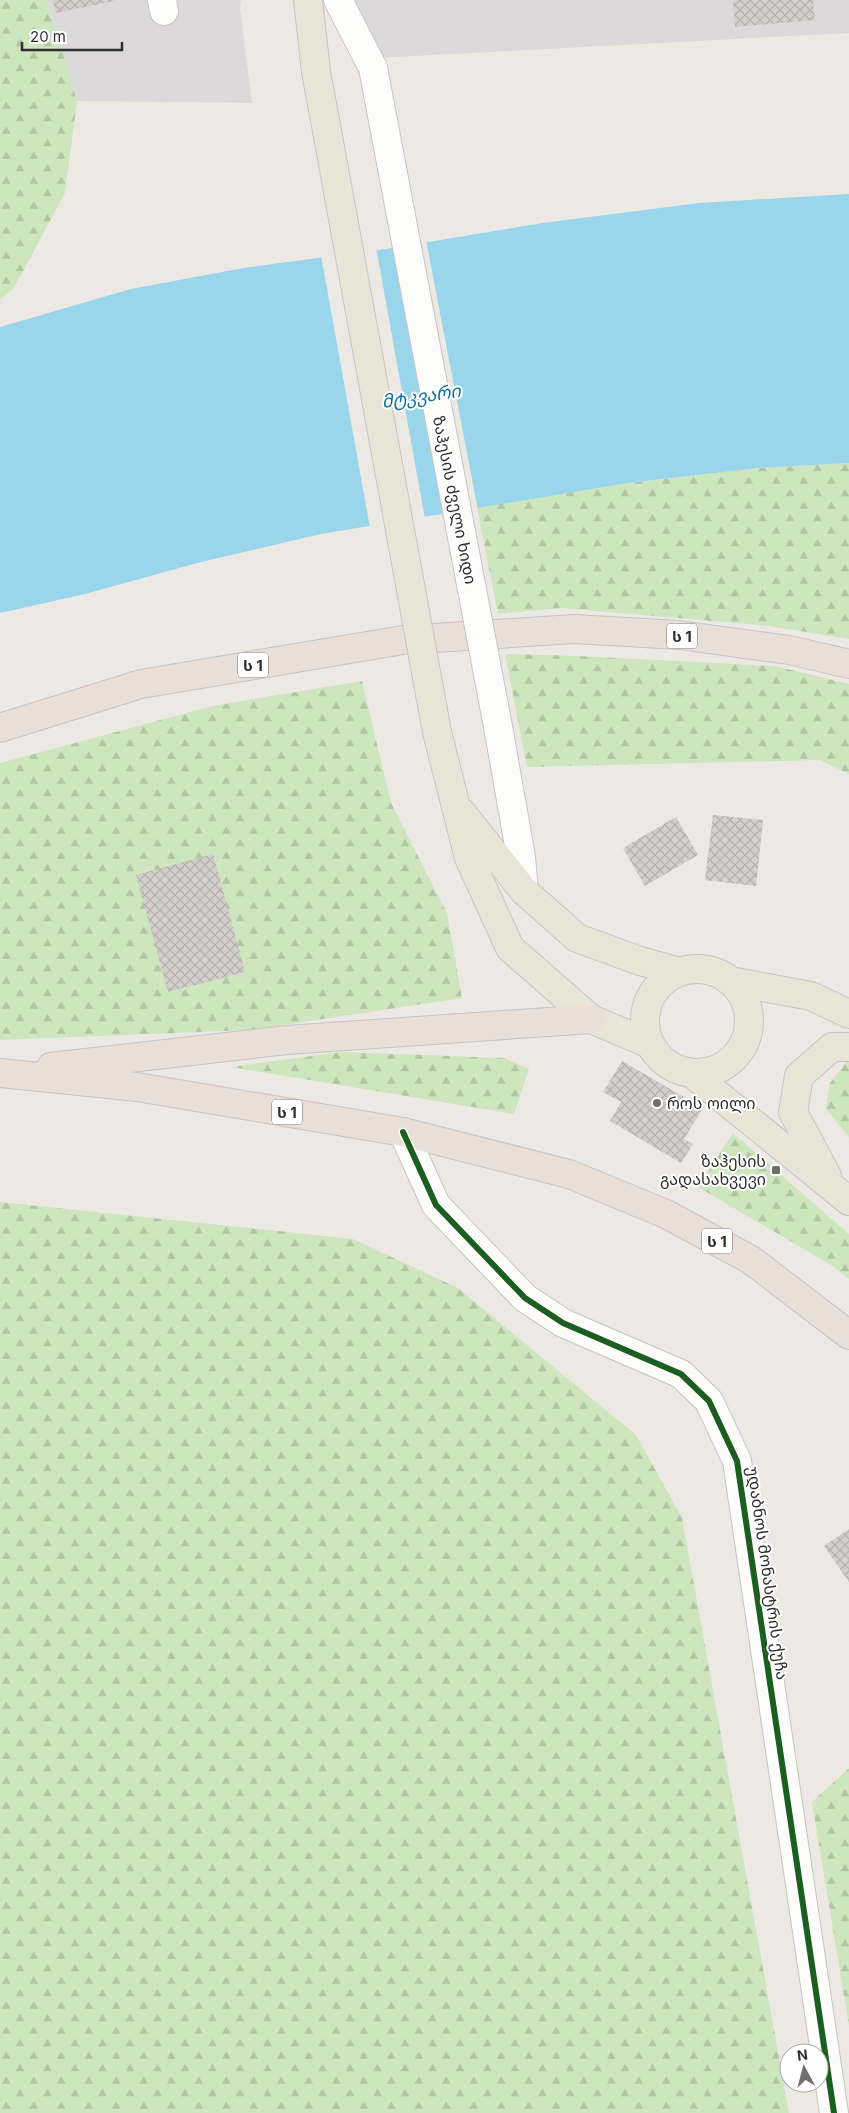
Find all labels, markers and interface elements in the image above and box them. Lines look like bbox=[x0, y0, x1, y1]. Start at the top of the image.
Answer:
scale bar bbox=[22, 20, 122, 52]
text: 20 m bbox=[30, 27, 66, 46]
water label: მტკვარი bbox=[380, 380, 463, 413]
street label: ზაჰესის ძველი ხიდი bbox=[428, 414, 481, 586]
road number: ს 1 bbox=[667, 624, 697, 648]
road number: ს 1 bbox=[238, 652, 268, 678]
place label: როს ოილი bbox=[667, 1093, 756, 1114]
marker: როს ოილი bbox=[651, 1097, 663, 1109]
road number: ს 1 bbox=[272, 1100, 302, 1124]
place label: ზაჰესის გადასახვევი bbox=[660, 1151, 766, 1190]
marker: ზაჰესის გადასახვევი bbox=[770, 1164, 782, 1176]
road number: ს 1 bbox=[702, 1228, 732, 1254]
street label: უდაბნოს მონასტრის ქუჩა bbox=[742, 1465, 793, 1681]
north arrow bbox=[779, 2043, 829, 2093]
text: N bbox=[796, 2046, 809, 2064]

